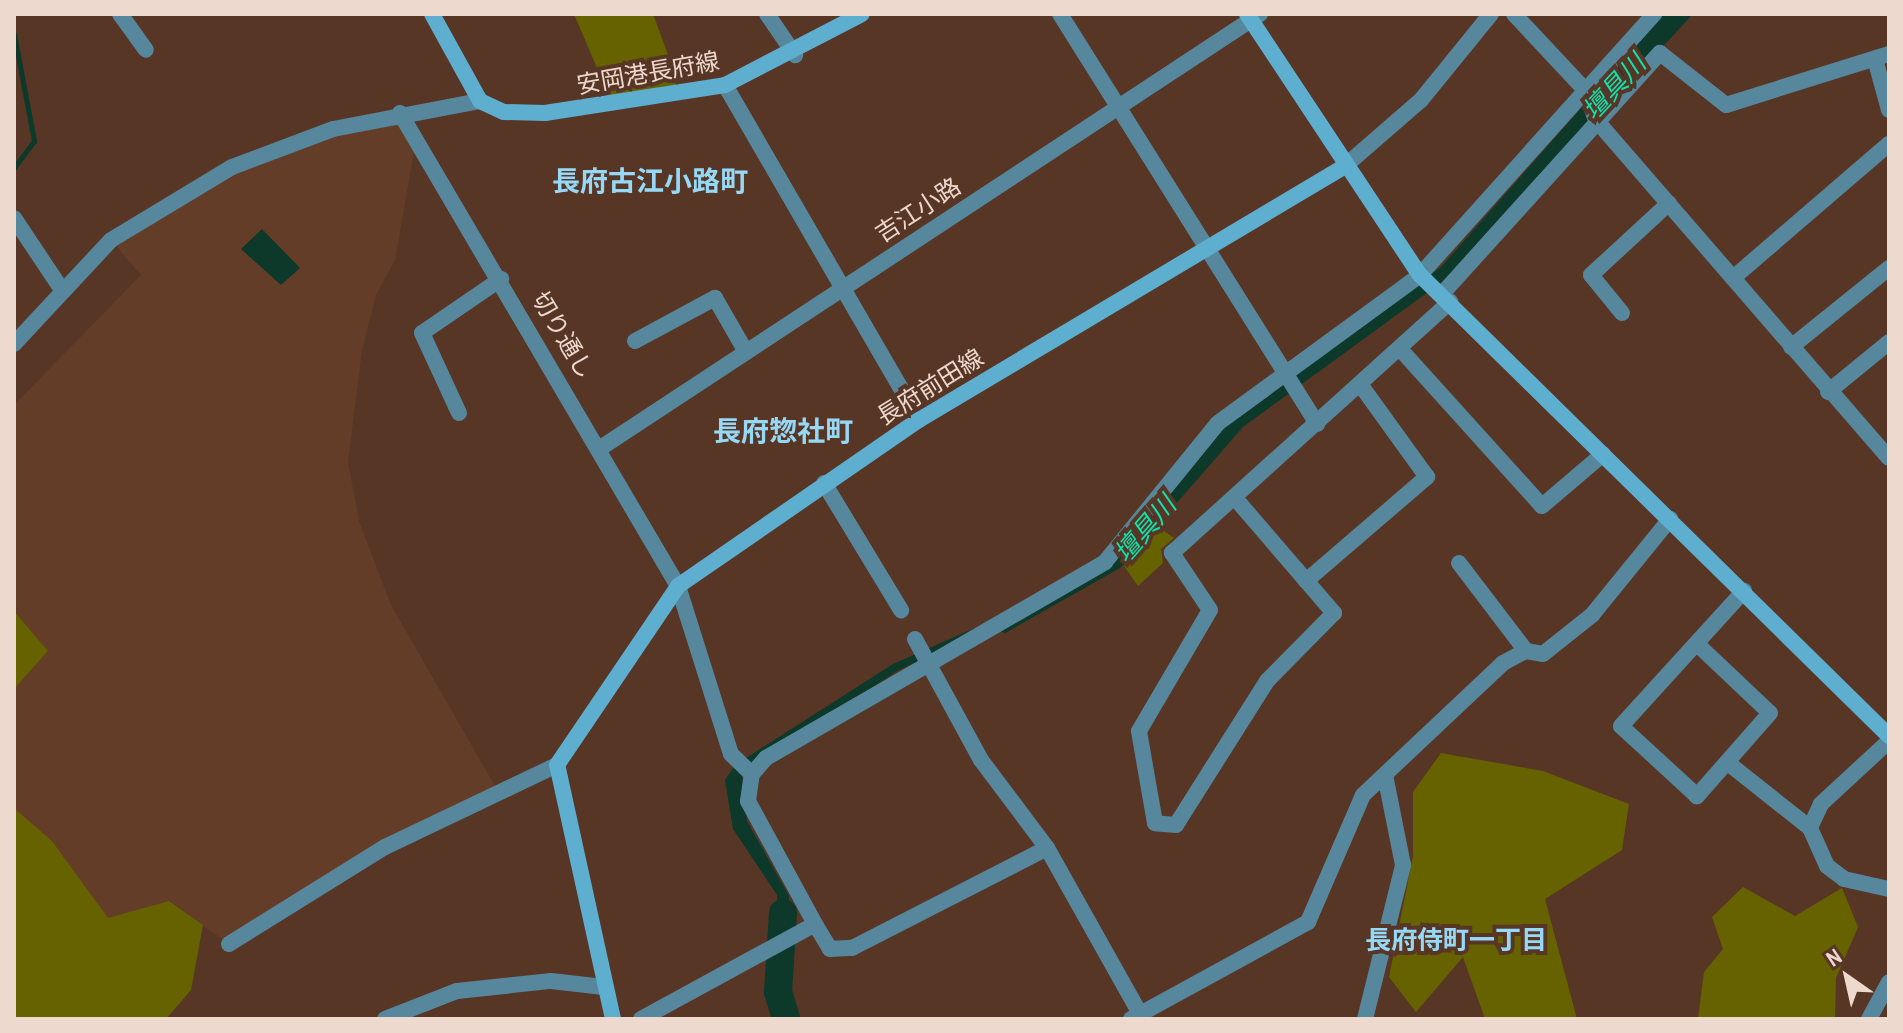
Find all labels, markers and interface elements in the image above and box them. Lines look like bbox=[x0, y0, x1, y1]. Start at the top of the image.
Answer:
street label: 安岡港長府線 bbox=[575, 46, 721, 100]
water label: 壇具川 bbox=[1576, 48, 1652, 126]
district label: 長府古江小路町 bbox=[552, 164, 748, 198]
street label: 吉江小路 bbox=[870, 172, 966, 248]
street label: 切り通し bbox=[526, 286, 600, 384]
street label: 長府前田線 bbox=[871, 343, 989, 431]
district label: 長府惣社町 bbox=[713, 414, 853, 448]
water label: 壇具川 bbox=[1108, 489, 1182, 569]
district label: 長府侍町一丁目 bbox=[1365, 924, 1547, 956]
north arrow bbox=[1807, 937, 1887, 1017]
text: N bbox=[1820, 941, 1847, 973]

